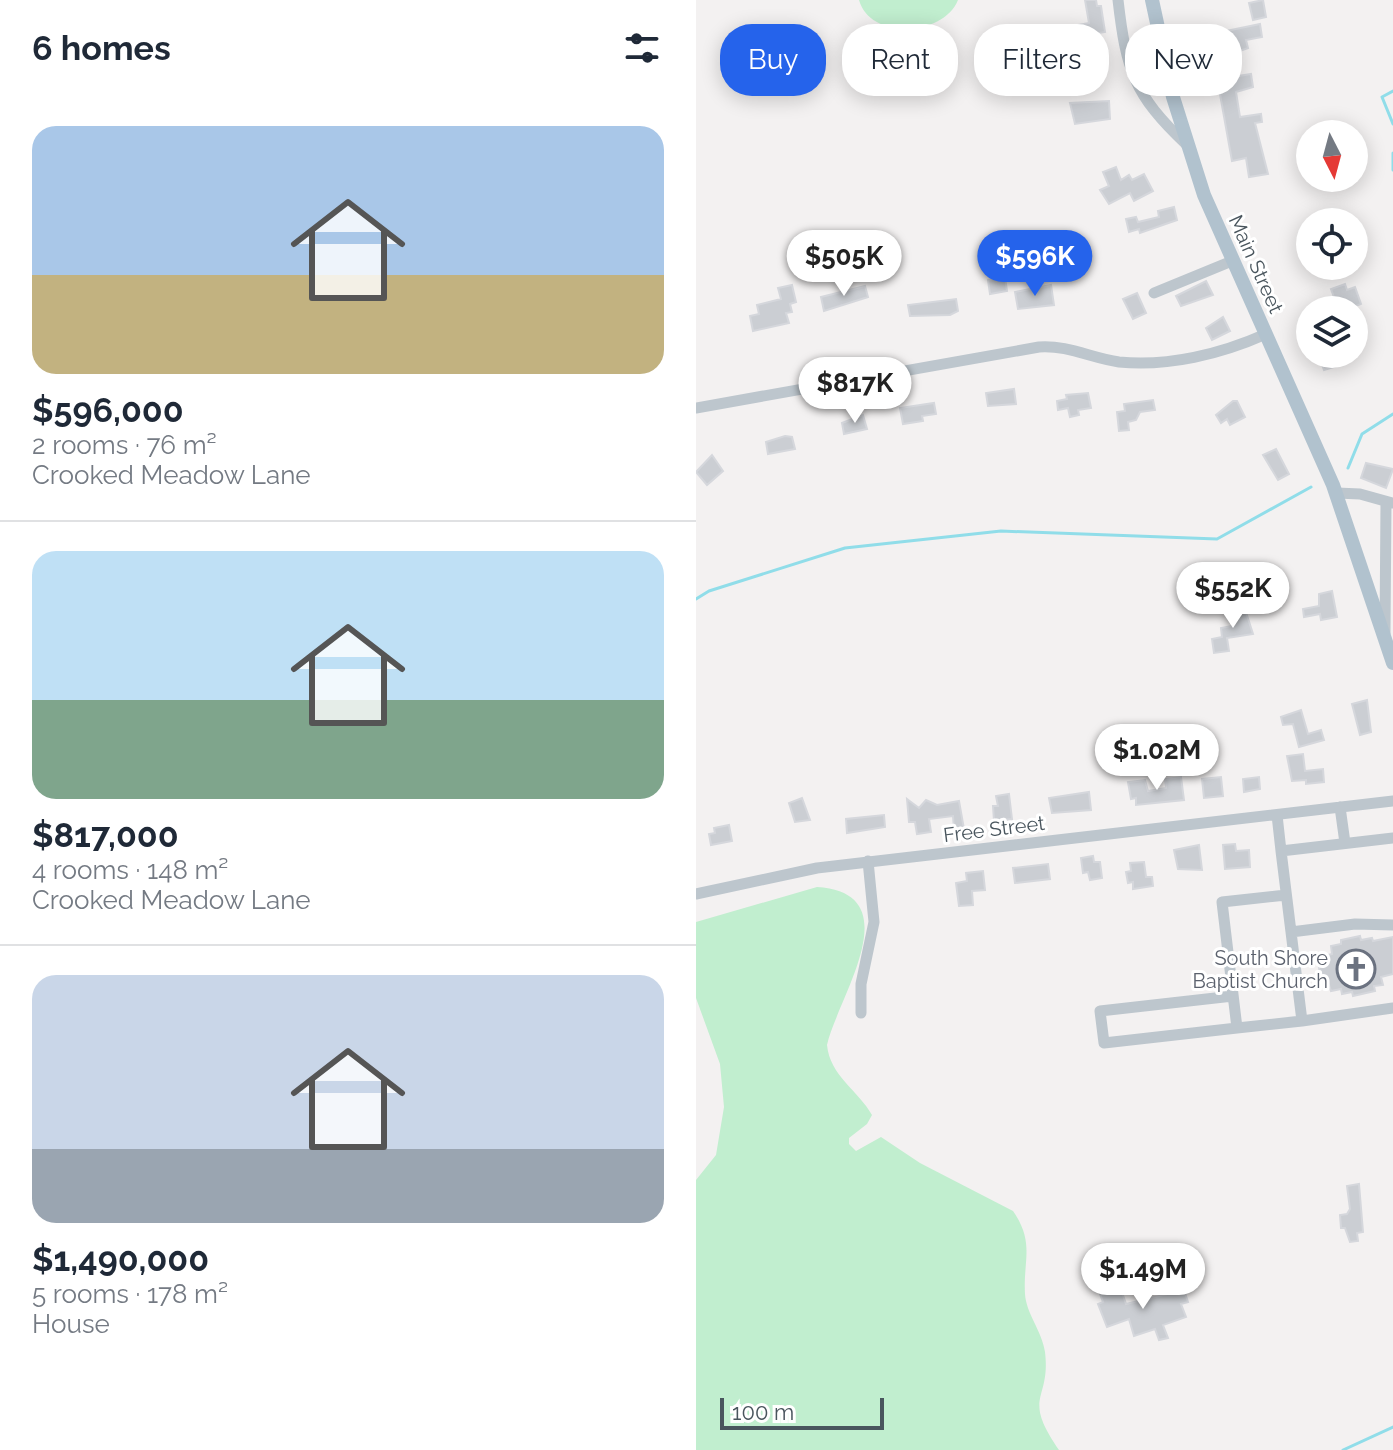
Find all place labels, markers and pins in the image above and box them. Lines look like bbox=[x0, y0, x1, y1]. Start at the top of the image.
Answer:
pin: $505K bbox=[788, 230, 900, 298]
pin: $596K bbox=[979, 230, 1091, 298]
pin: $817K bbox=[799, 357, 911, 425]
pin: $552K bbox=[1177, 562, 1289, 630]
pin: $1.02M bbox=[1092, 724, 1222, 792]
place label: South Shore Baptist Church bbox=[1192, 946, 1328, 993]
church icon: South Shore Baptist Church bbox=[1335, 948, 1377, 990]
pin: $1.49M bbox=[1078, 1243, 1208, 1311]

